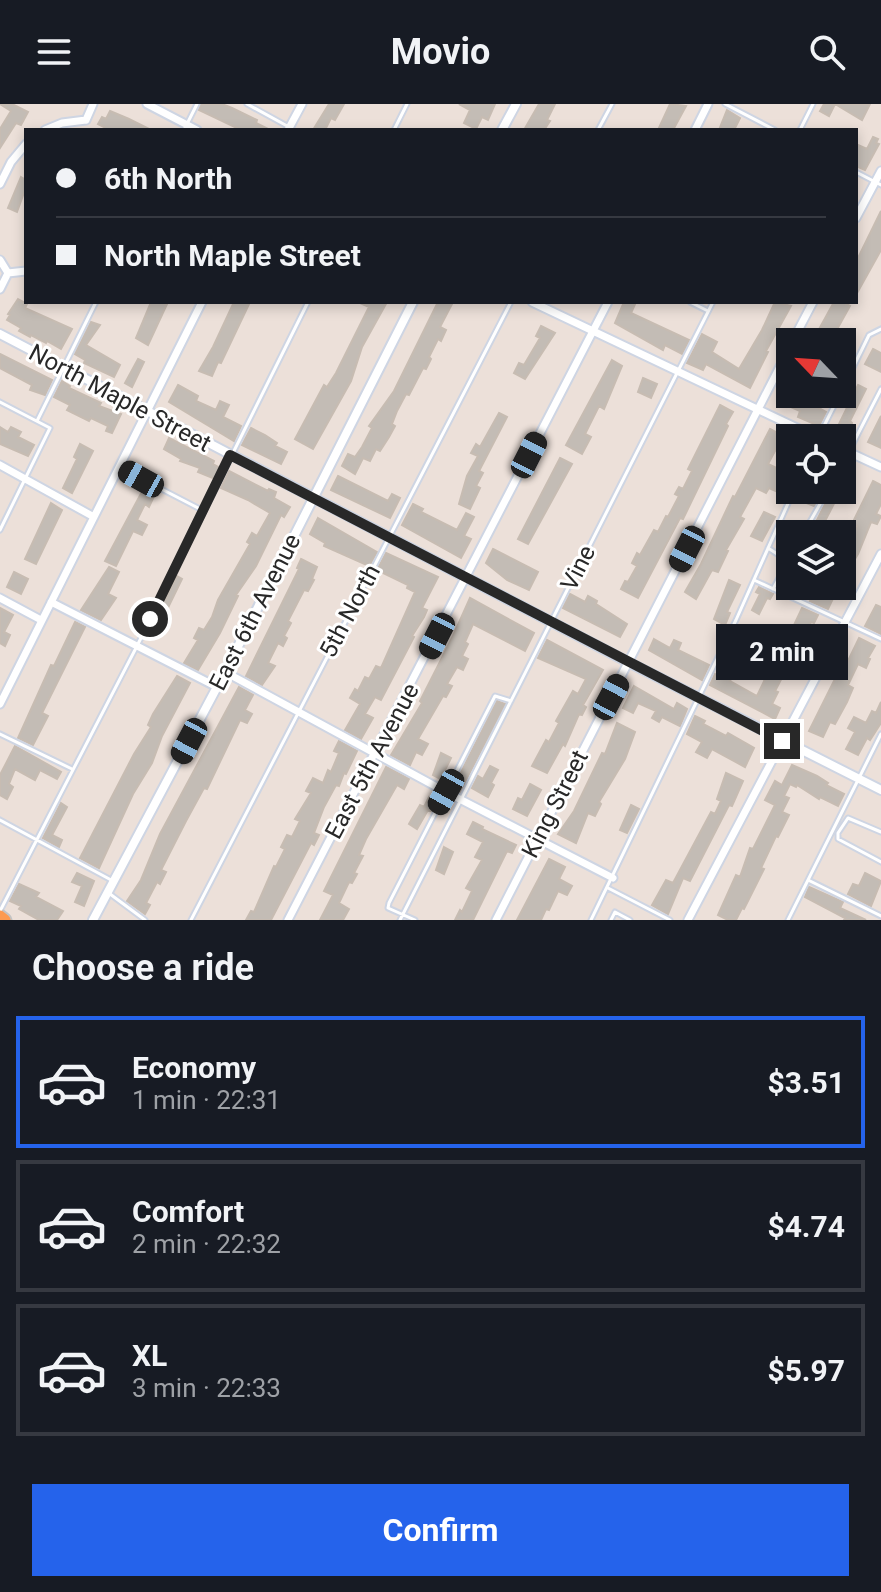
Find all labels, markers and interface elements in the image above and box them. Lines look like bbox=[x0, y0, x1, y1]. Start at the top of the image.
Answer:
icon: menu bbox=[32, 30, 76, 74]
icon: search bbox=[805, 30, 849, 74]
text: Movio bbox=[391, 31, 490, 73]
text: 6th North bbox=[104, 161, 232, 196]
text: North Maple Street bbox=[104, 238, 361, 273]
north arrow bbox=[776, 328, 856, 408]
map controls bbox=[776, 328, 856, 600]
street label: North Maple Street bbox=[24, 338, 216, 458]
button: locate bbox=[776, 424, 856, 504]
car bbox=[507, 428, 551, 482]
car bbox=[114, 457, 168, 501]
button: layers bbox=[776, 520, 856, 600]
car bbox=[665, 522, 709, 576]
street label: East 6th Avenue bbox=[204, 529, 306, 695]
street label: Vine bbox=[555, 541, 601, 595]
street label: 5th North bbox=[314, 560, 386, 662]
route start bbox=[132, 601, 168, 637]
car bbox=[415, 609, 459, 663]
callout: 2 min bbox=[716, 625, 848, 681]
text: 2 min bbox=[749, 637, 815, 667]
car bbox=[589, 670, 633, 724]
street label: East 5th Avenue bbox=[319, 679, 425, 843]
car bbox=[167, 714, 211, 768]
route end bbox=[764, 723, 800, 759]
street label: King Street bbox=[516, 745, 594, 862]
car bbox=[424, 765, 468, 819]
text: Choose a ride bbox=[32, 947, 254, 989]
icon: car bbox=[36, 1046, 108, 1118]
text: Economy bbox=[132, 1050, 256, 1085]
text: $3.51 bbox=[767, 1065, 845, 1100]
text: 1 min · 22:31 bbox=[132, 1085, 281, 1115]
icon: car bbox=[36, 1190, 108, 1262]
text: Comfort bbox=[132, 1194, 244, 1229]
text: $4.74 bbox=[767, 1209, 845, 1244]
text: 2 min · 22:32 bbox=[132, 1229, 281, 1259]
icon: car bbox=[36, 1334, 108, 1406]
text: XL bbox=[132, 1338, 167, 1373]
text: $5.97 bbox=[767, 1353, 845, 1388]
text: 3 min · 22:33 bbox=[132, 1373, 281, 1403]
button: Confirm bbox=[32, 1484, 849, 1576]

